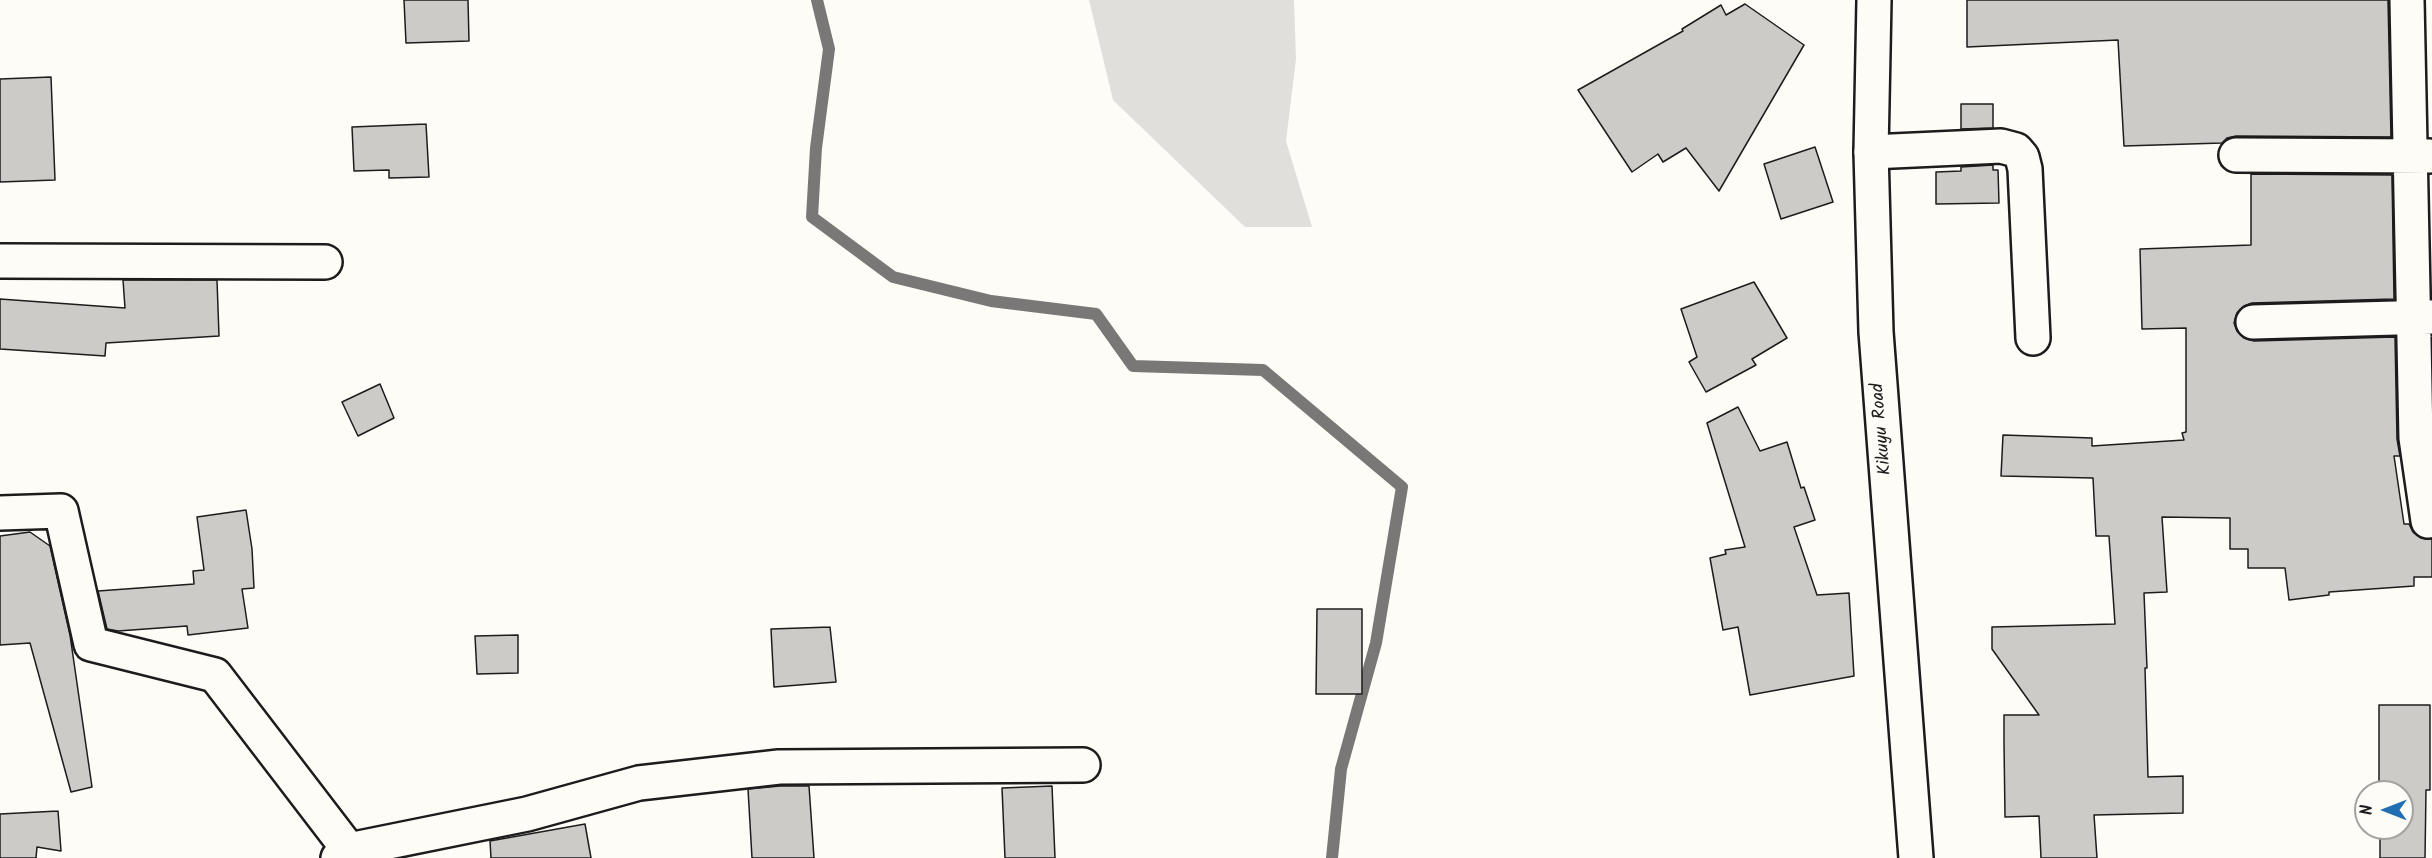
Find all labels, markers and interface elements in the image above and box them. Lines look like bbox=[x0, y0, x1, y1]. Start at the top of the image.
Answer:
street label: Kikuyu Road bbox=[1868, 382, 1898, 476]
north arrow bbox=[2354, 780, 2414, 840]
text: N bbox=[2355, 805, 2380, 815]

